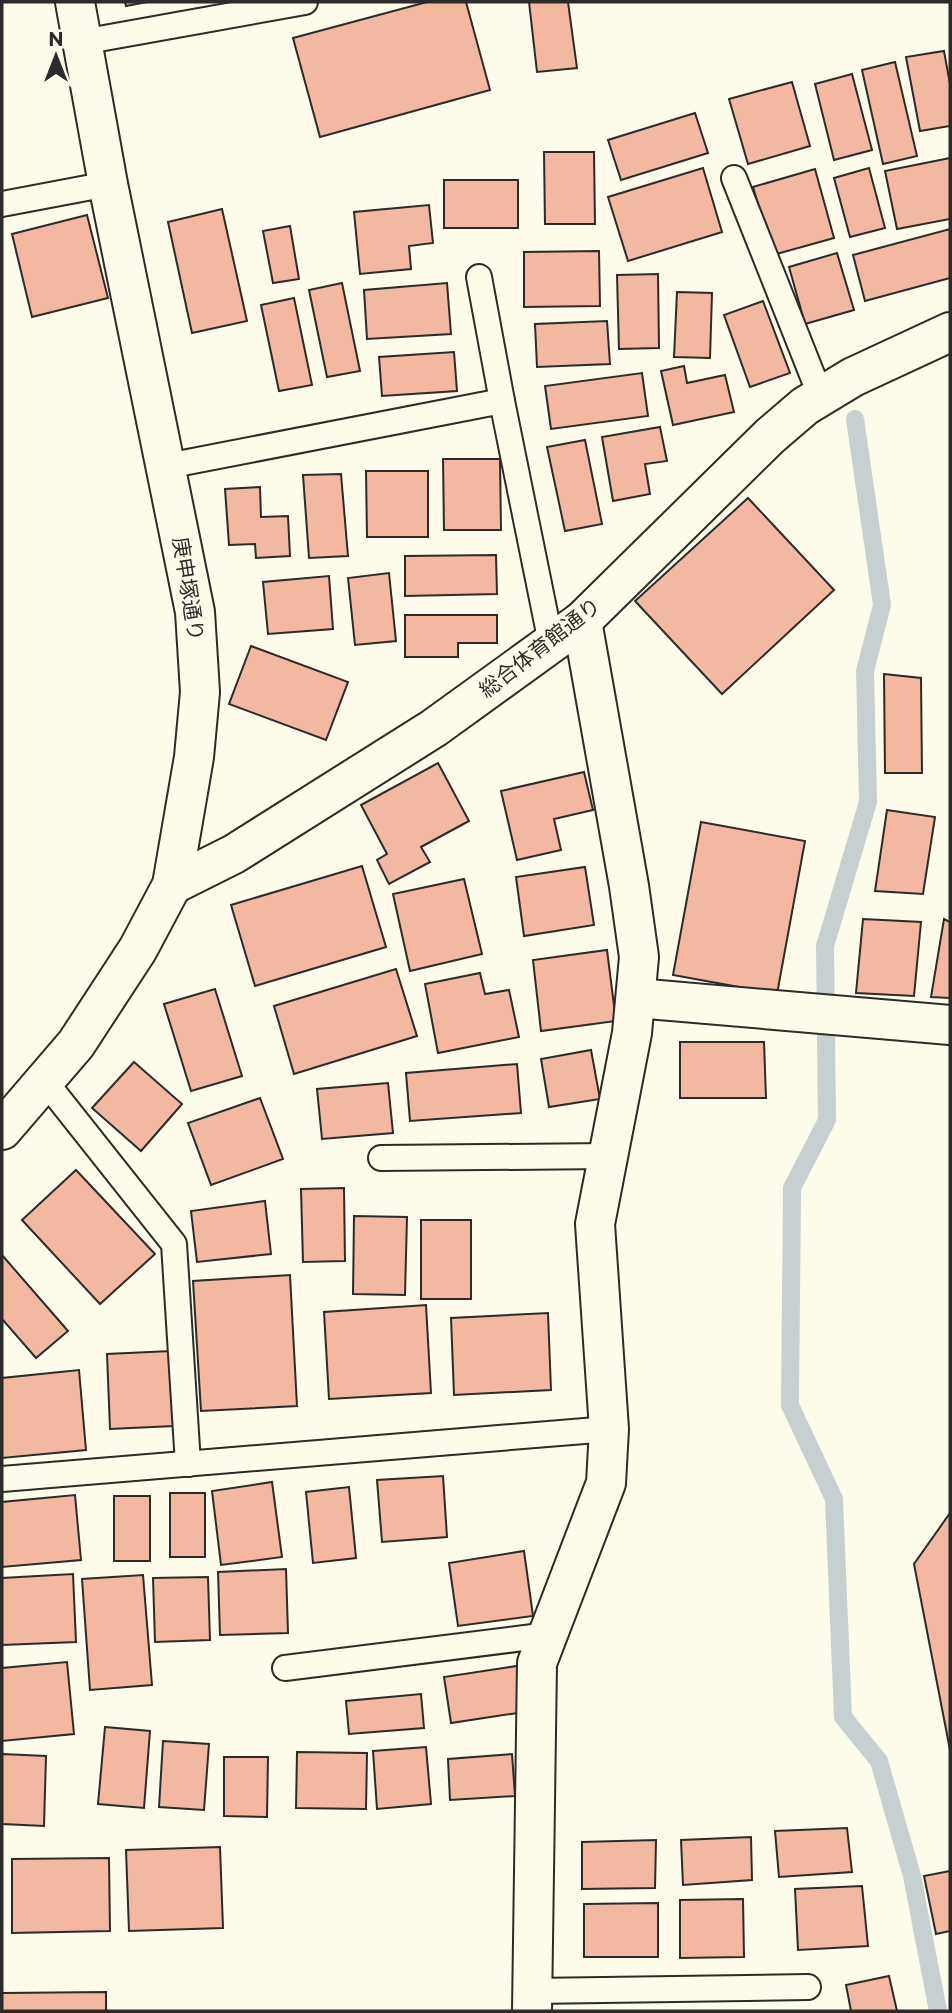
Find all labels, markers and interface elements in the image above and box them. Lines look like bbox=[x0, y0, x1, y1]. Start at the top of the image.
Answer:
north arrow bbox=[21, 21, 91, 91]
text: N bbox=[48, 28, 64, 51]
street label: 庚申塚通り bbox=[168, 535, 209, 643]
street label: 総合体育館通り bbox=[474, 593, 605, 703]

